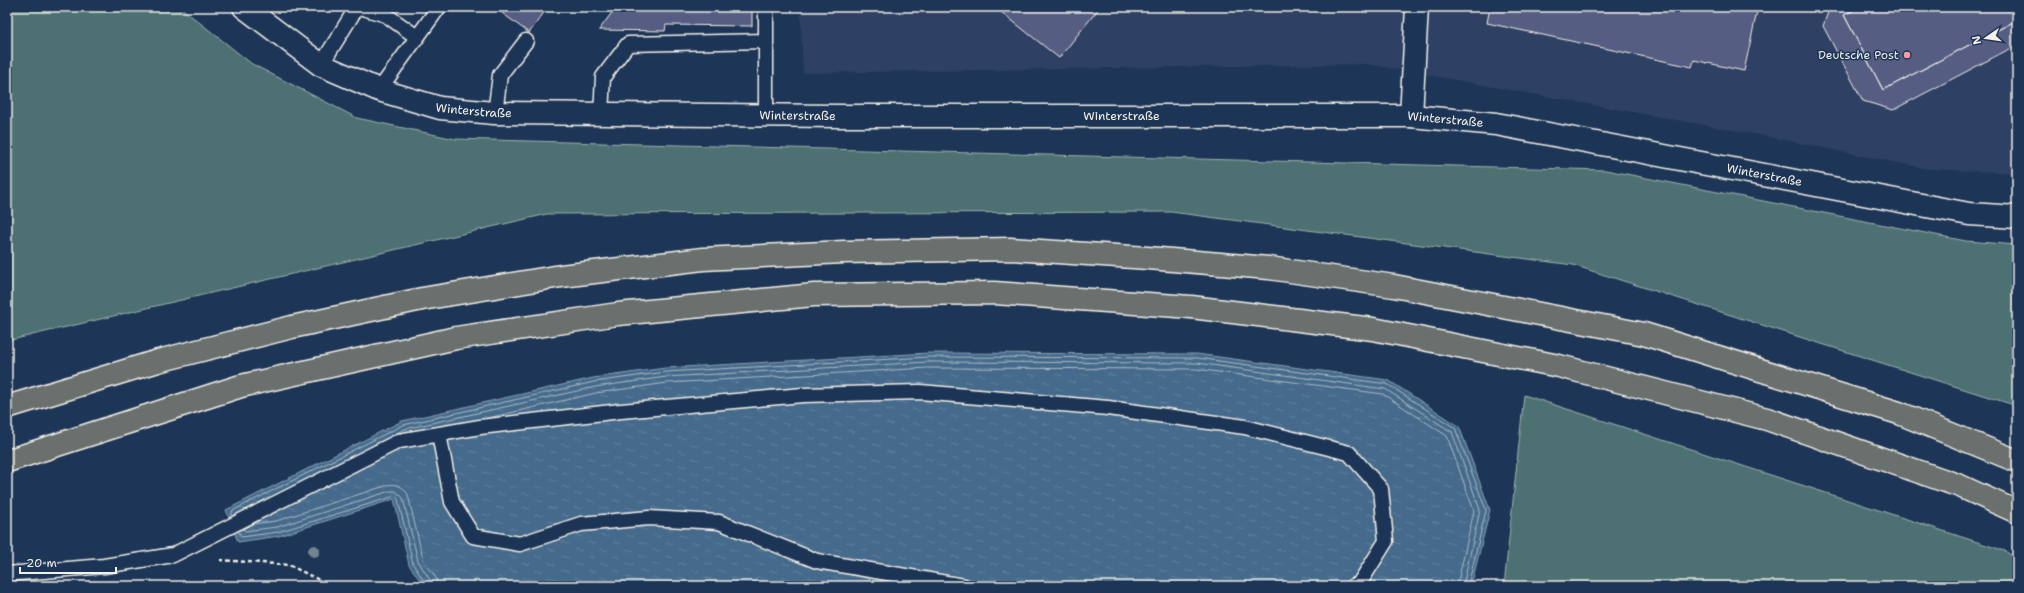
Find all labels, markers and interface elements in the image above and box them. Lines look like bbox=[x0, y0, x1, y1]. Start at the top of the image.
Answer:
north arrow bbox=[1966, 18, 2006, 58]
text: N bbox=[1968, 34, 1985, 46]
place label: Deutsche Post bbox=[1818, 47, 1899, 63]
marker: Deutsche Post bbox=[1902, 50, 1912, 60]
street label: Winterstraße bbox=[435, 100, 512, 121]
street label: Winterstraße bbox=[759, 107, 836, 124]
street label: Winterstraße bbox=[1083, 108, 1160, 124]
street label: Winterstraße bbox=[1407, 108, 1484, 131]
street label: Winterstraße bbox=[1725, 160, 1804, 190]
scale bar bbox=[20, 549, 116, 575]
text: 20 m bbox=[26, 555, 57, 571]

